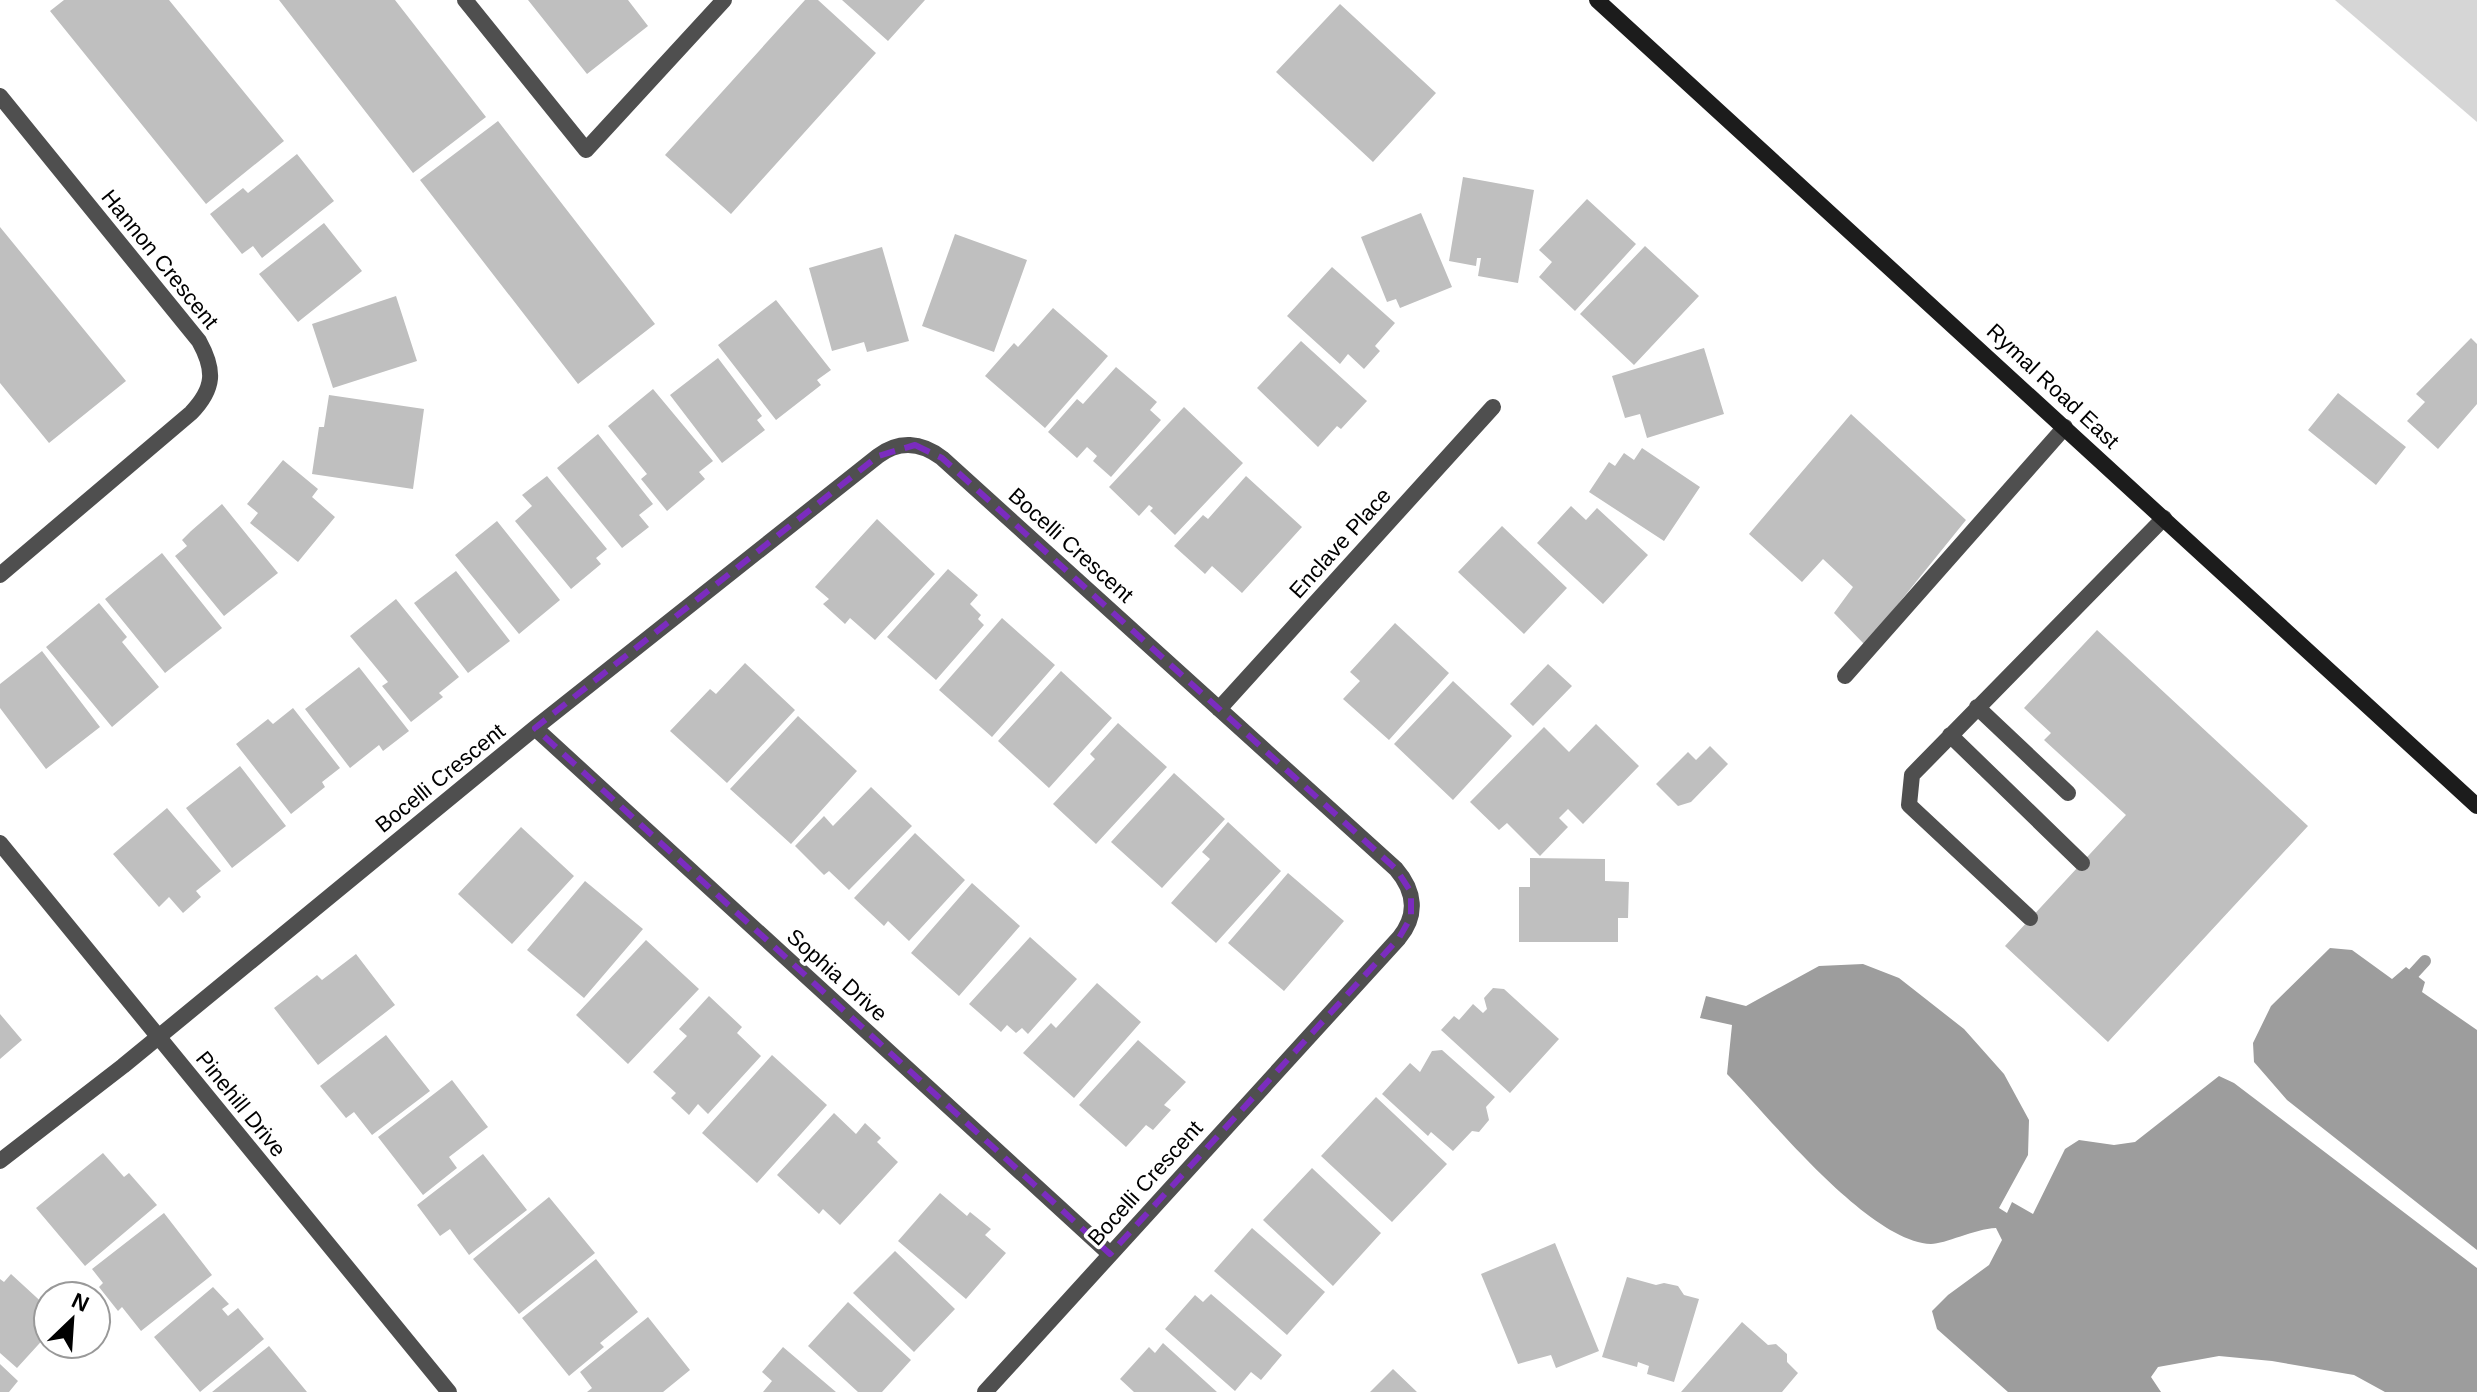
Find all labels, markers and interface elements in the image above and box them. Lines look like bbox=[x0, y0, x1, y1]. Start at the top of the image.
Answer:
street label: Hannon Crescent bbox=[96, 185, 224, 333]
street label: Rymal Road East bbox=[1982, 318, 2124, 454]
street label: Bocelli Crescent bbox=[1004, 483, 1138, 607]
street label: Enclave Place bbox=[1284, 483, 1396, 603]
street label: Bocelli Crescent bbox=[370, 718, 510, 838]
street label: Sophia Drive bbox=[782, 924, 892, 1026]
street label: Pinehill Drive bbox=[191, 1046, 291, 1162]
street label: Bocelli Crescent bbox=[1083, 1116, 1207, 1250]
north arrow bbox=[32, 1280, 112, 1360]
text: N bbox=[68, 1288, 93, 1317]

